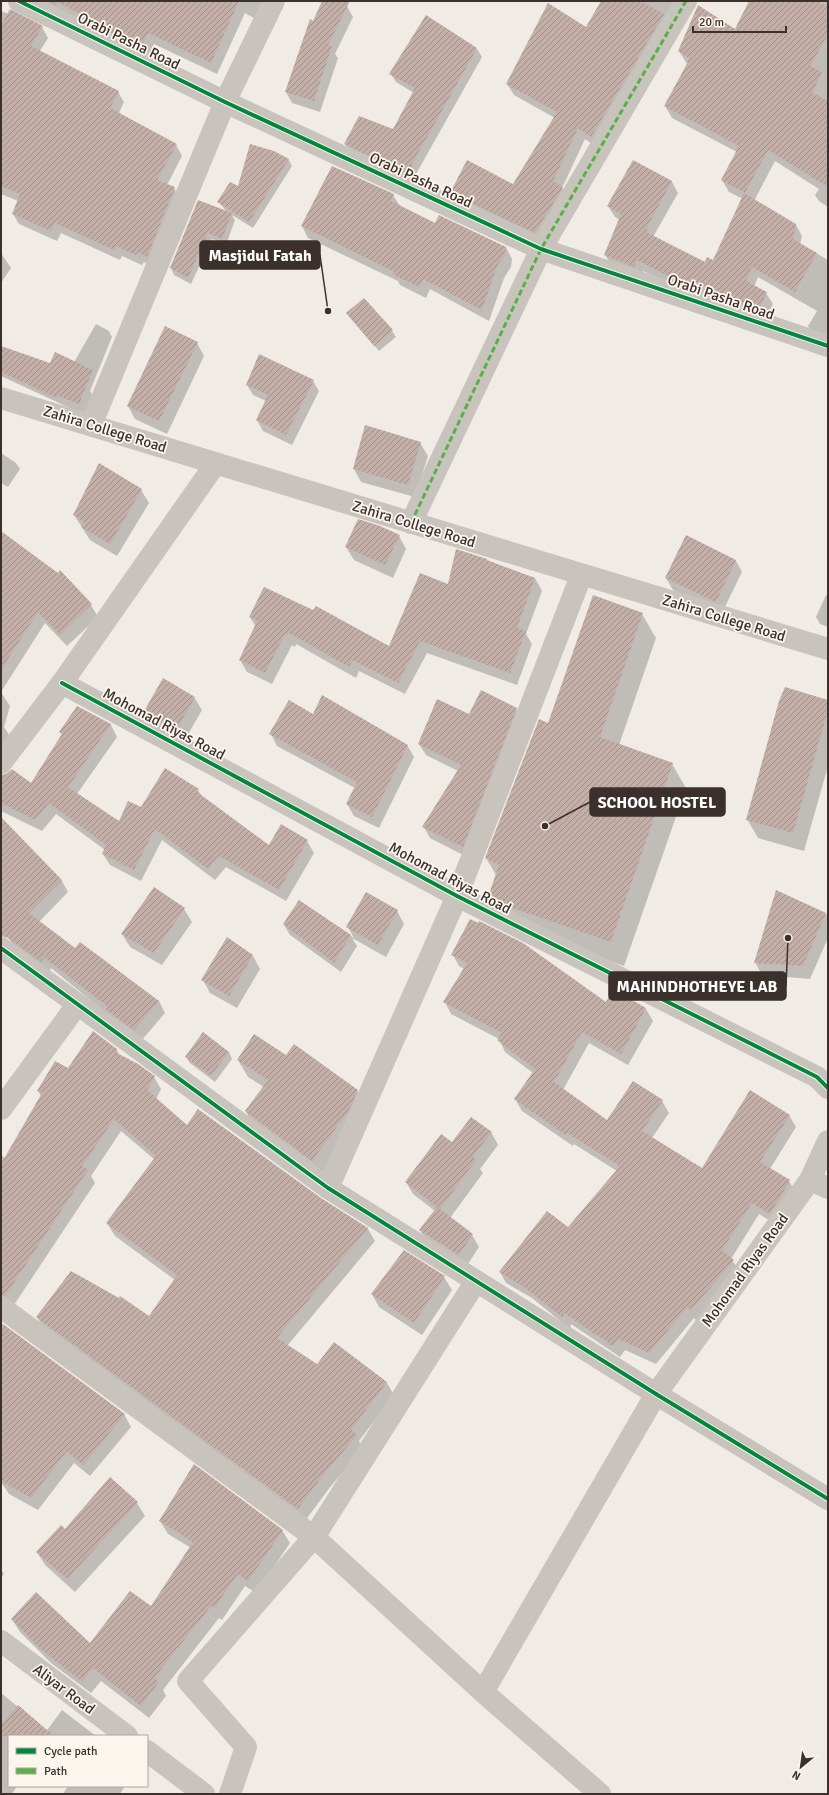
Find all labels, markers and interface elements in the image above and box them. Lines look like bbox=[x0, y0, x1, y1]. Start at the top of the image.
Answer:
street label: Orabi Pasha Road bbox=[75, 8, 183, 74]
scale bar bbox=[693, 8, 786, 34]
text: 20 m bbox=[699, 15, 724, 30]
street label: Orabi Pasha Road bbox=[367, 148, 475, 212]
callout: Masjidul Fatah bbox=[200, 241, 320, 269]
text: Masjidul Fatah bbox=[208, 246, 312, 266]
street label: Orabi Pasha Road bbox=[665, 270, 777, 324]
street label: Zahira College Road bbox=[41, 402, 169, 456]
street label: Zahira College Road bbox=[350, 497, 478, 551]
street label: Zahira College Road bbox=[660, 591, 788, 645]
street label: Mohomad Riyas Road bbox=[100, 684, 228, 764]
callout: SCHOOL HOSTEL bbox=[590, 788, 725, 816]
text: SCHOOL HOSTEL bbox=[598, 793, 717, 813]
street label: Mohomad Riyas Road bbox=[386, 838, 514, 918]
callout: MAHINDHOTHEYE LAB bbox=[609, 972, 786, 1000]
text: MAHINDHOTHEYE LAB bbox=[617, 977, 778, 997]
street label: Mohomad Riyas Road bbox=[698, 1210, 792, 1330]
street label: Aliyar Road bbox=[30, 1660, 98, 1718]
legend bbox=[8, 1735, 148, 1787]
text: Cycle path bbox=[44, 1744, 97, 1759]
north arrow bbox=[781, 1747, 821, 1787]
text: Path bbox=[44, 1764, 67, 1779]
text: N bbox=[790, 1768, 803, 1783]

